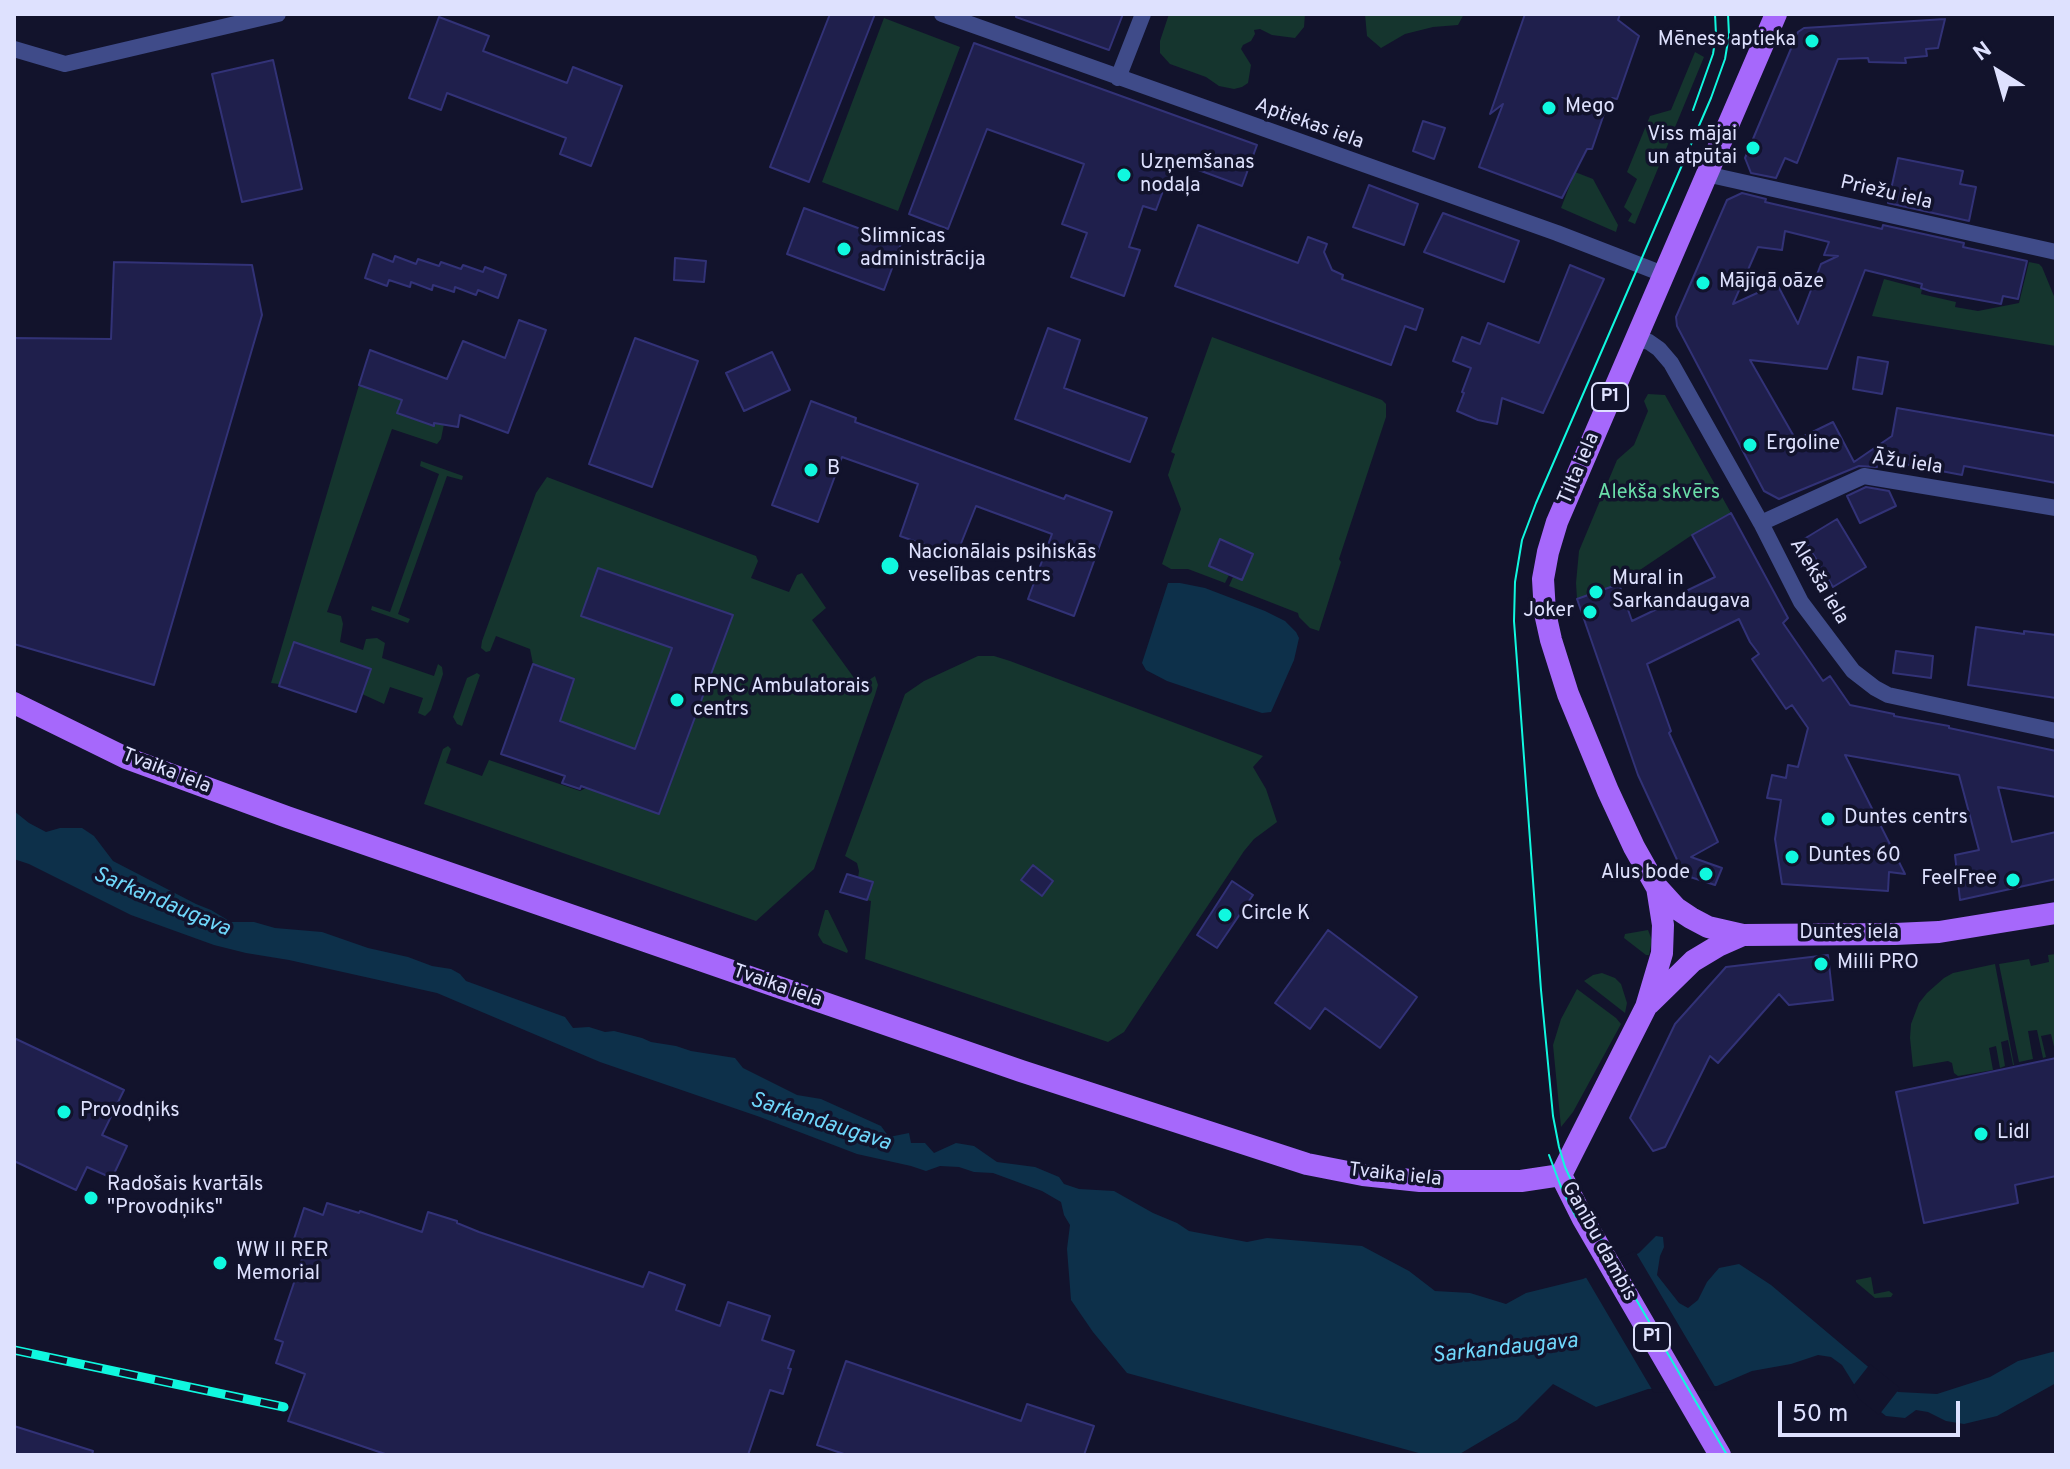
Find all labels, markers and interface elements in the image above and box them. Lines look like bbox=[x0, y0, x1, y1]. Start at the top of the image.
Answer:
place label: Mēness aptieka bbox=[1658, 29, 1796, 53]
marker: Mēness aptieka bbox=[1803, 32, 1821, 50]
north arrow bbox=[1958, 32, 2038, 112]
text: N bbox=[1969, 37, 1998, 68]
street label: Aptiekas iela bbox=[1251, 94, 1367, 156]
place label: Mego bbox=[1565, 96, 1615, 120]
marker: Mego bbox=[1540, 99, 1558, 117]
place label: Viss mājai un atpūtai bbox=[1647, 124, 1737, 171]
marker: Viss mājai un atpūtai bbox=[1744, 139, 1762, 157]
place label: Uzņemšanas nodaļa bbox=[1140, 152, 1255, 199]
marker: Uzņemšanas nodaļa bbox=[1115, 166, 1133, 184]
street label: Priežu iela bbox=[1838, 172, 1934, 216]
place label: Slimnīcas administrācija bbox=[860, 226, 986, 273]
marker: Slimnīcas administrācija bbox=[835, 240, 853, 258]
place label: Mājīgā oāze bbox=[1719, 271, 1824, 295]
marker: Mājīgā oāze bbox=[1694, 274, 1712, 292]
road number: P1 bbox=[1592, 383, 1628, 411]
street label: Tilta iela bbox=[1554, 429, 1606, 509]
place label: Ergoline bbox=[1766, 433, 1840, 457]
marker: Ergoline bbox=[1741, 436, 1759, 454]
street label: Āžu iela bbox=[1870, 447, 1944, 481]
place label: B bbox=[827, 458, 840, 482]
marker: B bbox=[802, 461, 820, 479]
park label: Alekša skvērs bbox=[1598, 482, 1720, 506]
street label: Alekša iela bbox=[1783, 535, 1853, 629]
place label: Nacionālais psihiskās veselības centrs bbox=[908, 542, 1097, 589]
marker: Nacionālais psihiskās veselības centrs bbox=[879, 555, 901, 577]
place label: Mural in Sarkandaugava bbox=[1612, 568, 1750, 615]
marker: Mural in Sarkandaugava bbox=[1587, 583, 1605, 601]
place label: Joker bbox=[1523, 600, 1574, 624]
marker: Joker bbox=[1581, 603, 1599, 621]
place label: RPNC Ambulatorais centrs bbox=[693, 676, 870, 723]
marker: RPNC Ambulatorais centrs bbox=[668, 691, 686, 709]
street label: Tvaika iela bbox=[118, 744, 214, 800]
place label: Duntes centrs bbox=[1844, 807, 1968, 831]
marker: Duntes centrs bbox=[1819, 810, 1837, 828]
place label: Duntes 60 bbox=[1808, 845, 1901, 869]
marker: Duntes 60 bbox=[1783, 848, 1801, 866]
water label: Sarkandaugava bbox=[88, 862, 234, 944]
place label: Alus bode bbox=[1601, 862, 1690, 886]
marker: Alus bode bbox=[1697, 865, 1715, 883]
place label: FeelFree bbox=[1921, 868, 1997, 892]
marker: FeelFree bbox=[2004, 871, 2022, 889]
place label: Circle K bbox=[1241, 903, 1310, 927]
marker: Circle K bbox=[1216, 906, 1234, 924]
street label: Duntes iela bbox=[1799, 922, 1899, 946]
place label: Milli PRO bbox=[1837, 952, 1919, 976]
marker: Milli PRO bbox=[1812, 955, 1830, 973]
street label: Tvaika iela bbox=[729, 960, 825, 1014]
water label: Sarkandaugava bbox=[746, 1088, 894, 1158]
place label: Provodņiks bbox=[80, 1100, 180, 1124]
marker: Provodņiks bbox=[55, 1103, 73, 1121]
place label: Lidl bbox=[1997, 1122, 2030, 1146]
marker: Lidl bbox=[1972, 1125, 1990, 1143]
street label: Tvaika iela bbox=[1347, 1159, 1443, 1193]
place label: Radošais kvartāls "Provodņiks" bbox=[107, 1174, 263, 1221]
street label: Ganību dambis bbox=[1555, 1178, 1641, 1306]
marker: Radošais kvartāls "Provodņiks" bbox=[82, 1189, 100, 1207]
place label: WW II RER Memorial bbox=[236, 1240, 329, 1287]
marker: WW II RER Memorial bbox=[211, 1254, 229, 1272]
road number: P1 bbox=[1634, 1323, 1670, 1351]
water label: Sarkandaugava bbox=[1431, 1329, 1579, 1371]
scale bar bbox=[1782, 1385, 1964, 1435]
text: 50 m bbox=[1792, 1400, 1848, 1430]

